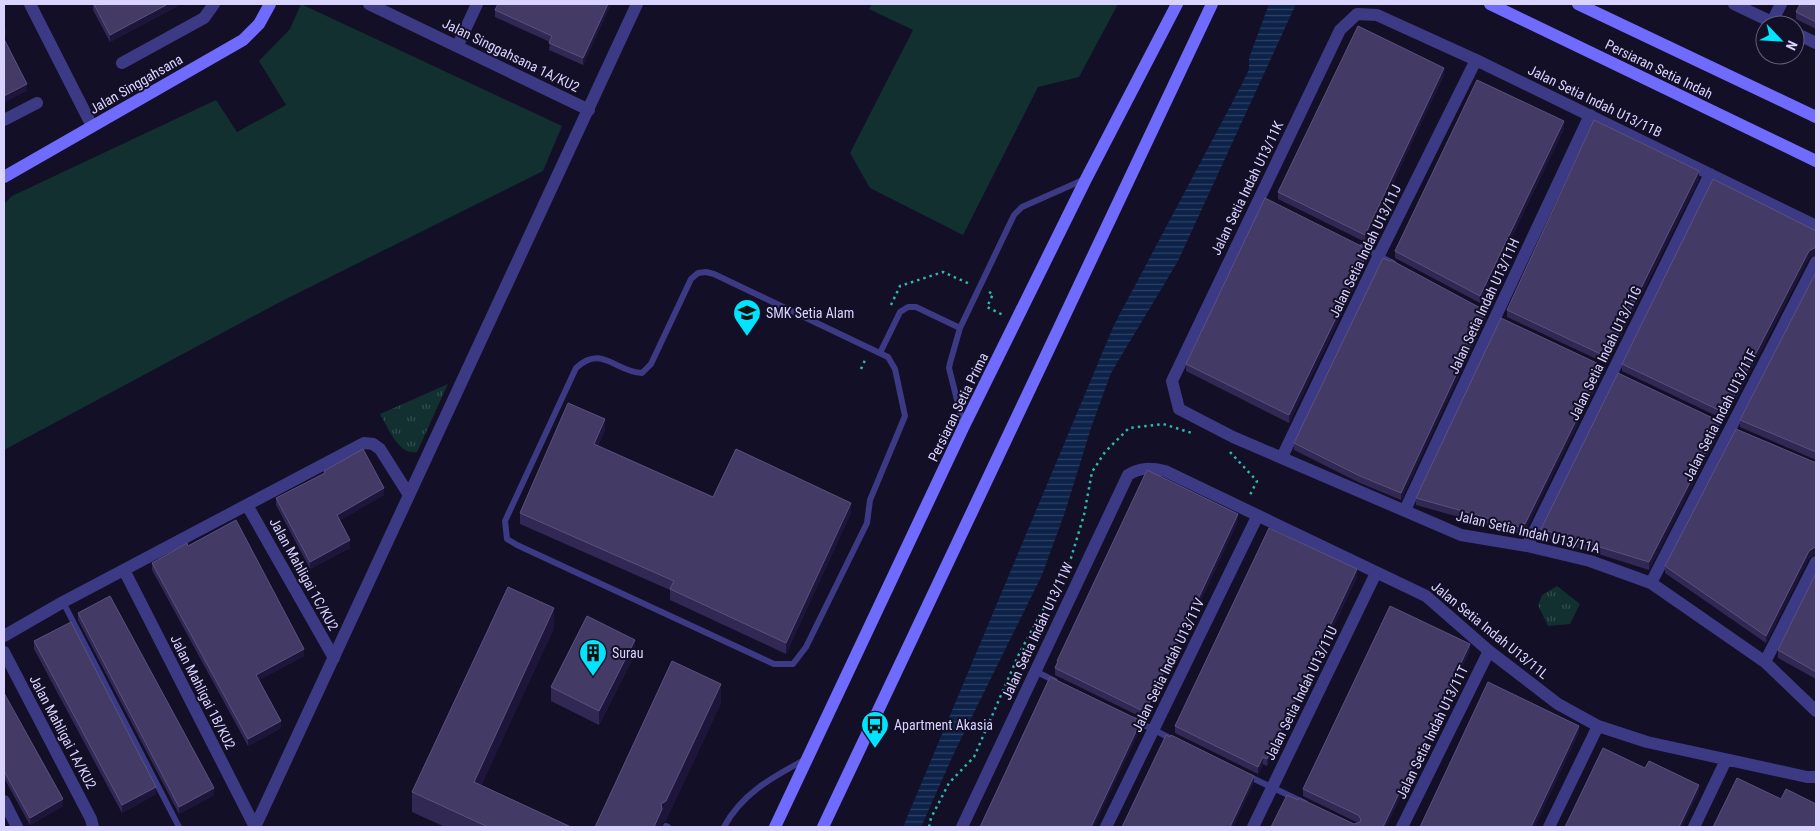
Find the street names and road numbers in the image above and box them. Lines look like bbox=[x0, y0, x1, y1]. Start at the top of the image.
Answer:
street label: Jalan Singgahsana 1A/KU2 bbox=[440, 15, 582, 95]
street label: Persiaran Setia Indah bbox=[1603, 36, 1715, 102]
street label: Jalan Singgahsana bbox=[87, 51, 185, 117]
street label: Jalan Setia Indah U13/11B bbox=[1526, 62, 1664, 140]
street label: Jalan Setia Indah U13/11K bbox=[1208, 118, 1287, 257]
street label: Jalan Setia Indah U13/11J bbox=[1326, 182, 1404, 320]
street label: Jalan Setia Indah U13/11H bbox=[1446, 236, 1522, 376]
street label: Jalan Setia Indah U13/11G bbox=[1566, 283, 1644, 423]
street label: Jalan Setia Indah U13/11F bbox=[1680, 346, 1760, 484]
street label: Persiaran Setia Prima bbox=[925, 350, 991, 464]
street label: Jalan Setia Indah U13/11A bbox=[1455, 508, 1601, 556]
street label: Jalan Mahligai 1C/KU2 bbox=[266, 515, 342, 633]
street label: Jalan Setia Indah U13/11W bbox=[998, 559, 1076, 702]
street label: Jalan Setia Indah U13/11L bbox=[1428, 578, 1552, 682]
street label: Jalan Setia Indah U13/11V bbox=[1129, 595, 1207, 735]
street label: Jalan Setia Indah U13/11U bbox=[1262, 623, 1340, 763]
street label: Jalan Mahligai 1B/KU2 bbox=[167, 632, 239, 752]
street label: Jalan Setia Indah U13/11T bbox=[1393, 663, 1471, 801]
street label: Jalan Mahligai 1A/KU2 bbox=[26, 672, 100, 792]

